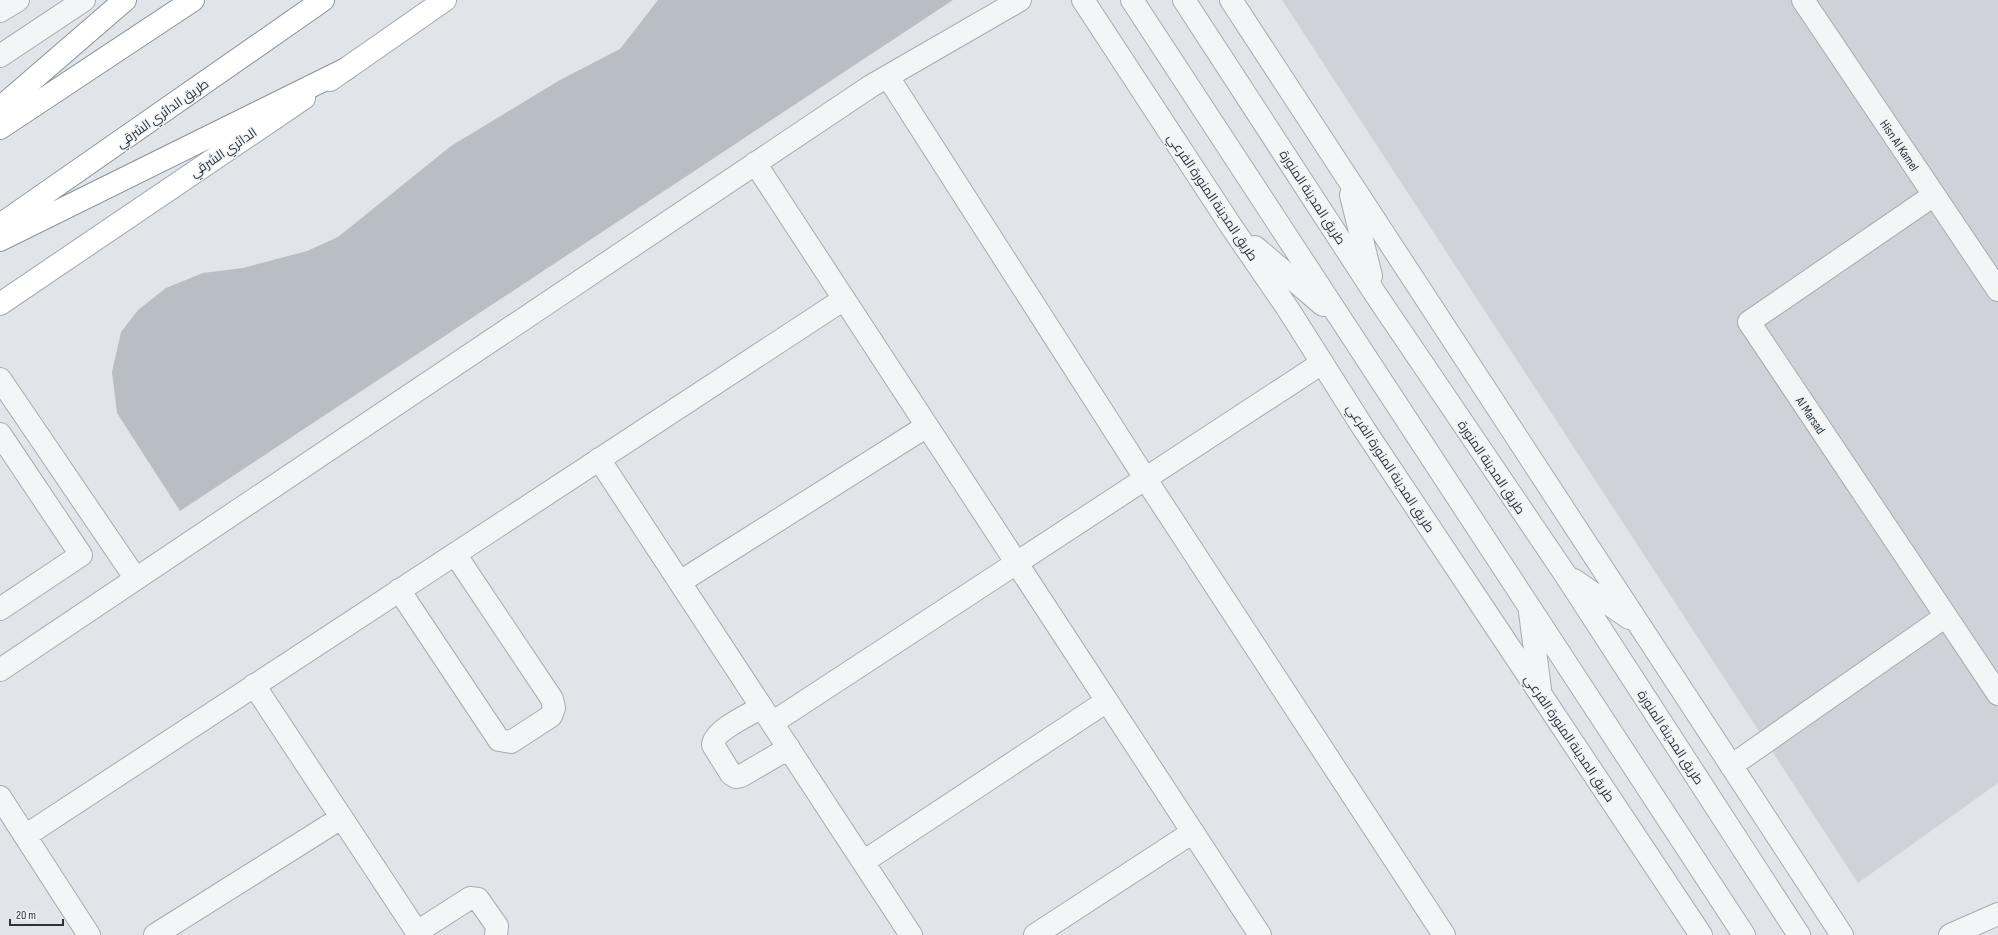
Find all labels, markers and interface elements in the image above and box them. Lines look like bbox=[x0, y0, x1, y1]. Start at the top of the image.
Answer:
street label: طريق الدائري الشرقي bbox=[113, 76, 213, 153]
street label: Hisn Al Kamel bbox=[1876, 117, 1922, 174]
street label: الدائري الشرقي bbox=[187, 125, 261, 183]
street label: طريق المدينة المنورة الفرعي bbox=[1162, 131, 1261, 265]
street label: طريق المدينة المنورة bbox=[1276, 147, 1349, 248]
street label: Al Marsad bbox=[1791, 393, 1828, 437]
street label: طريق المدينة المنورة الفرعي bbox=[1341, 401, 1438, 537]
street label: طريق المدينة المنورة bbox=[1454, 418, 1528, 517]
street label: طريق المدينة المنورة الفرعي bbox=[1519, 672, 1618, 806]
street label: طريق المدينة المنورة bbox=[1634, 687, 1707, 788]
scale bar bbox=[10, 901, 63, 927]
text: 20 m bbox=[16, 908, 36, 923]

